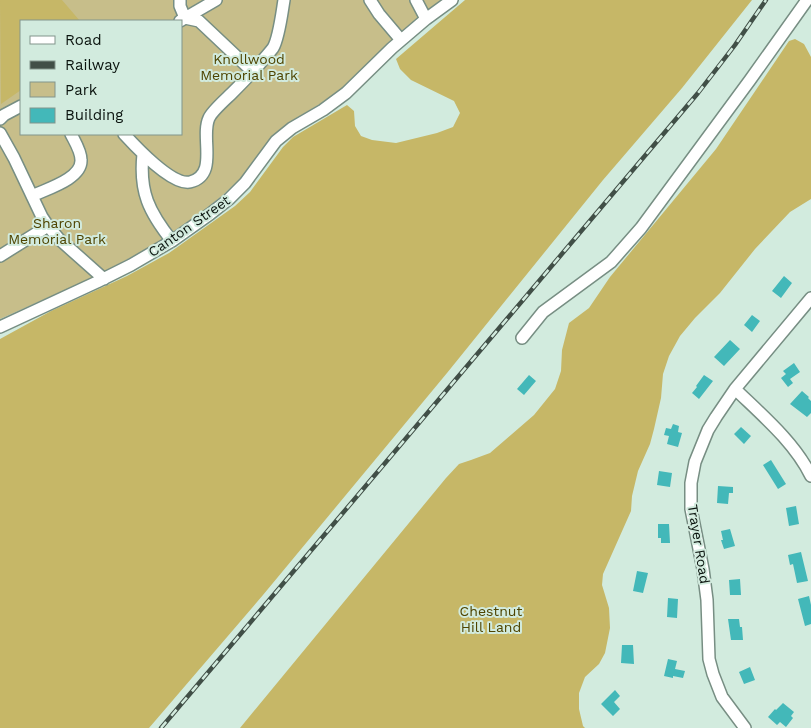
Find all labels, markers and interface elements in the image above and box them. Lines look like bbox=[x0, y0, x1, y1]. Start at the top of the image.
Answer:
legend bbox=[20, 20, 182, 135]
text: Road bbox=[65, 31, 102, 49]
park label: Knollwood Memorial Park bbox=[200, 51, 298, 83]
text: Railway bbox=[65, 56, 120, 74]
text: Park bbox=[65, 81, 98, 99]
text: Building bbox=[65, 106, 123, 124]
street label: Canton Street bbox=[145, 192, 233, 260]
park label: Sharon Memorial Park bbox=[8, 215, 106, 247]
street label: Trayer Road bbox=[685, 503, 713, 585]
park label: Chestnut Hill Land bbox=[460, 603, 523, 635]

